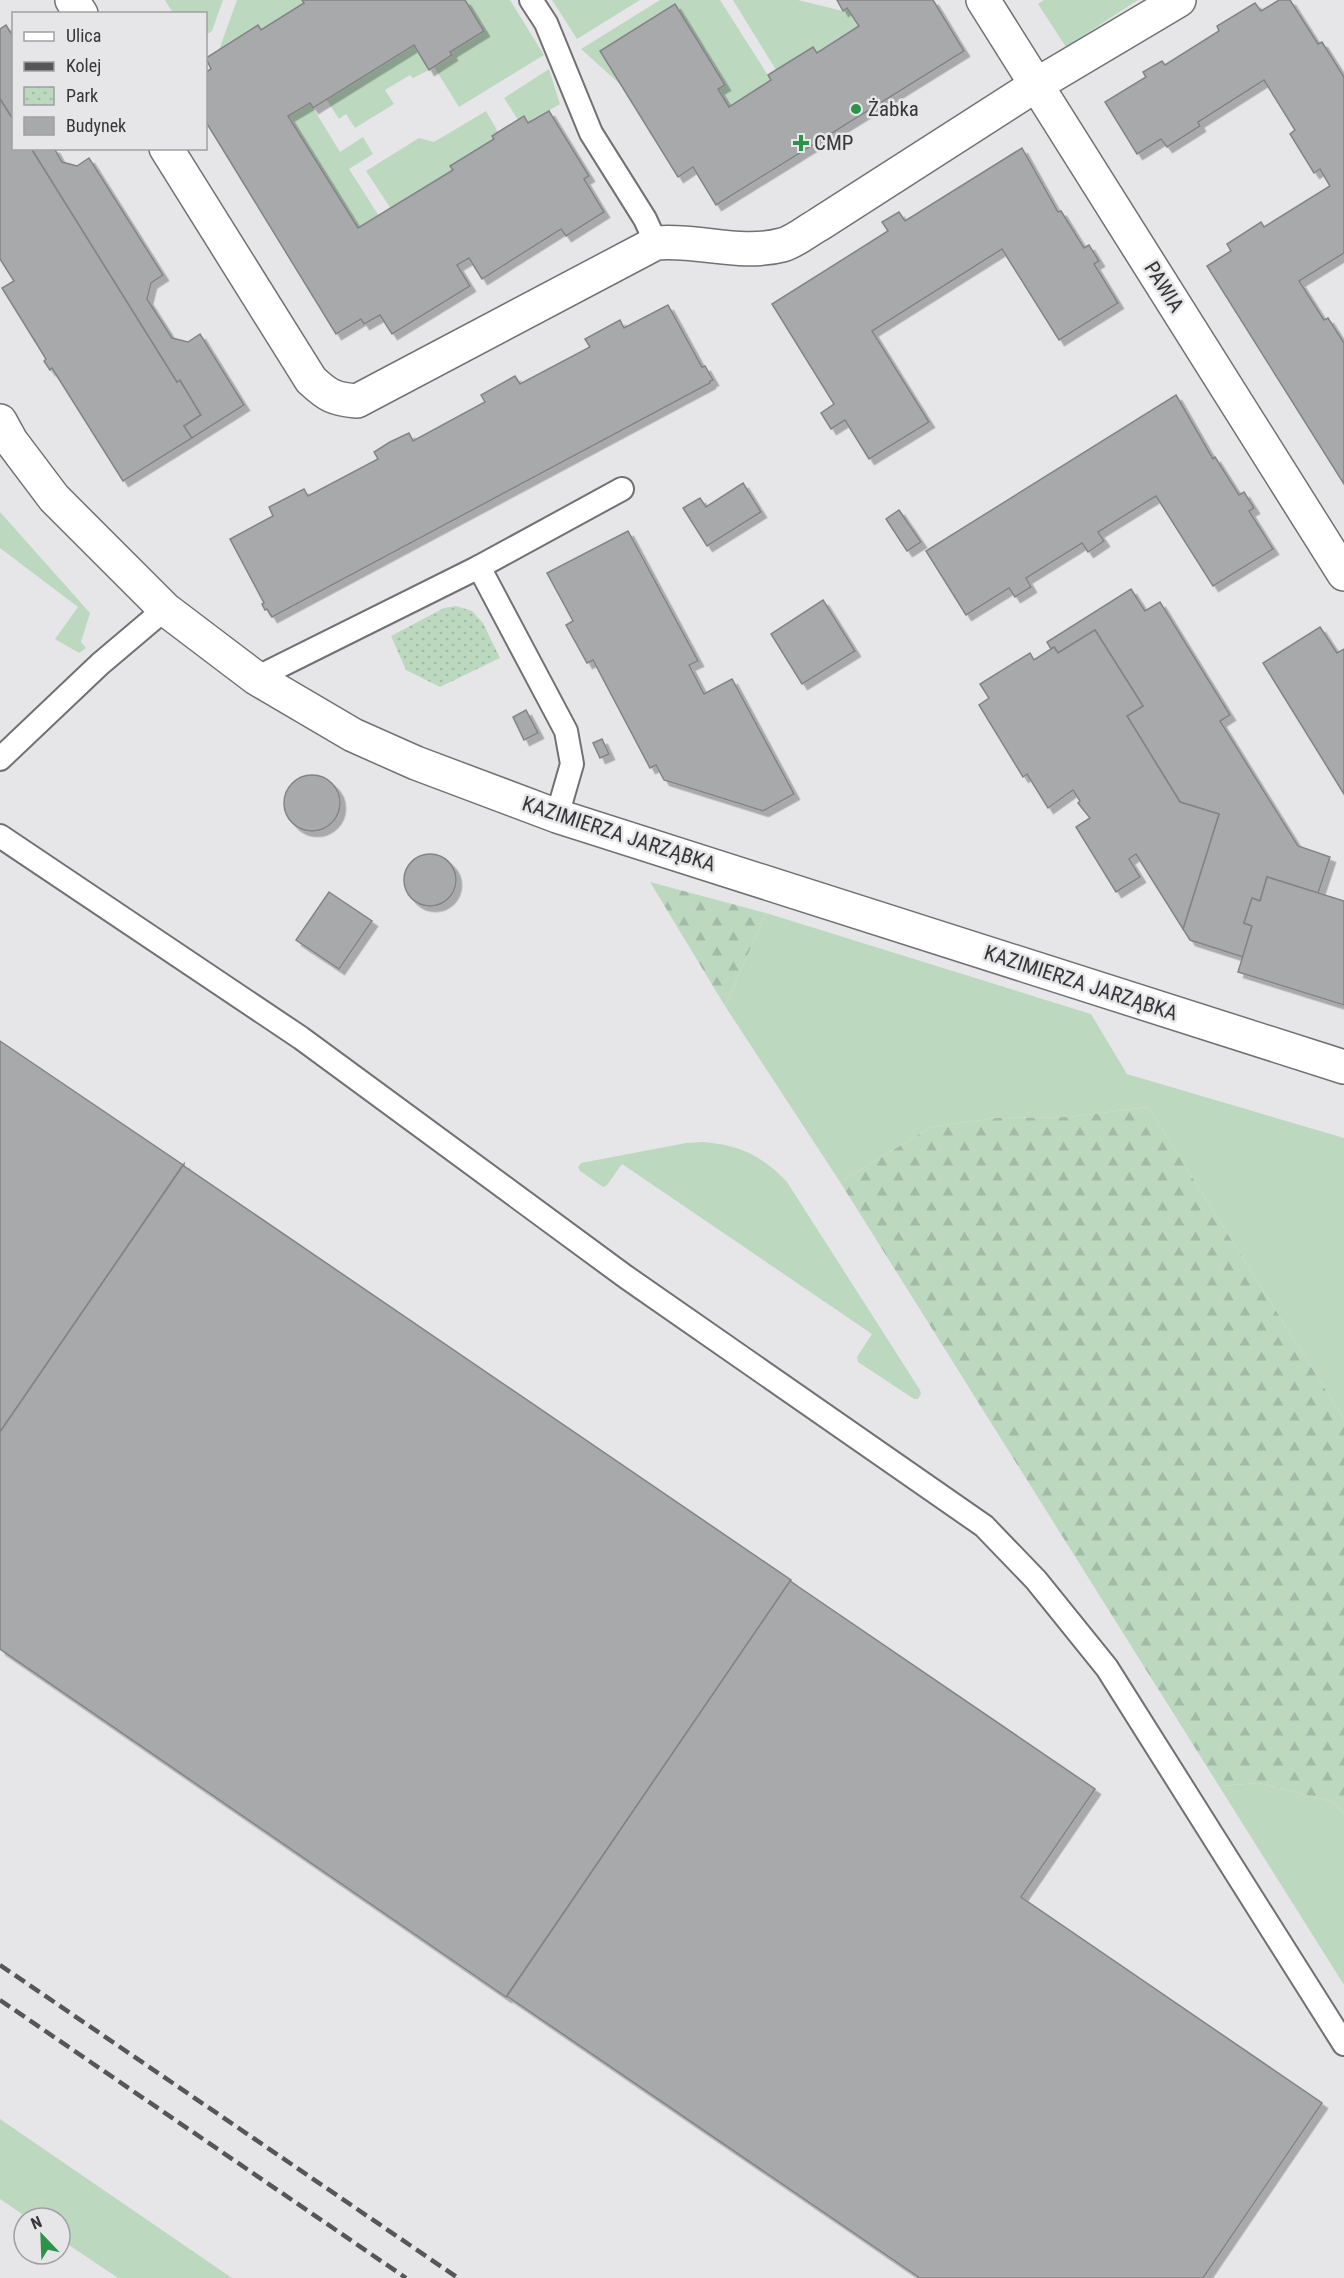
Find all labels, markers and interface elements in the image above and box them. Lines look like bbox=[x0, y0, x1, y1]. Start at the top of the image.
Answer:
legend bbox=[12, 12, 207, 150]
text: Ulica bbox=[66, 25, 101, 46]
text: Kolej bbox=[66, 55, 101, 76]
text: Park bbox=[66, 85, 98, 106]
place label: Żabka bbox=[868, 97, 919, 121]
marker: Żabka bbox=[849, 102, 863, 116]
text: Budynek bbox=[66, 115, 126, 136]
place label: CMP bbox=[814, 131, 853, 155]
marker: CMP bbox=[792, 134, 810, 152]
street label: PAWIA bbox=[1139, 257, 1189, 317]
street label: KAZIMIERZA JARZĄBKA bbox=[519, 791, 719, 877]
street label: KAZIMIERZA JARZĄBKA bbox=[981, 940, 1181, 1026]
north arrow bbox=[12, 2206, 72, 2266]
text: N bbox=[28, 2212, 45, 2233]

